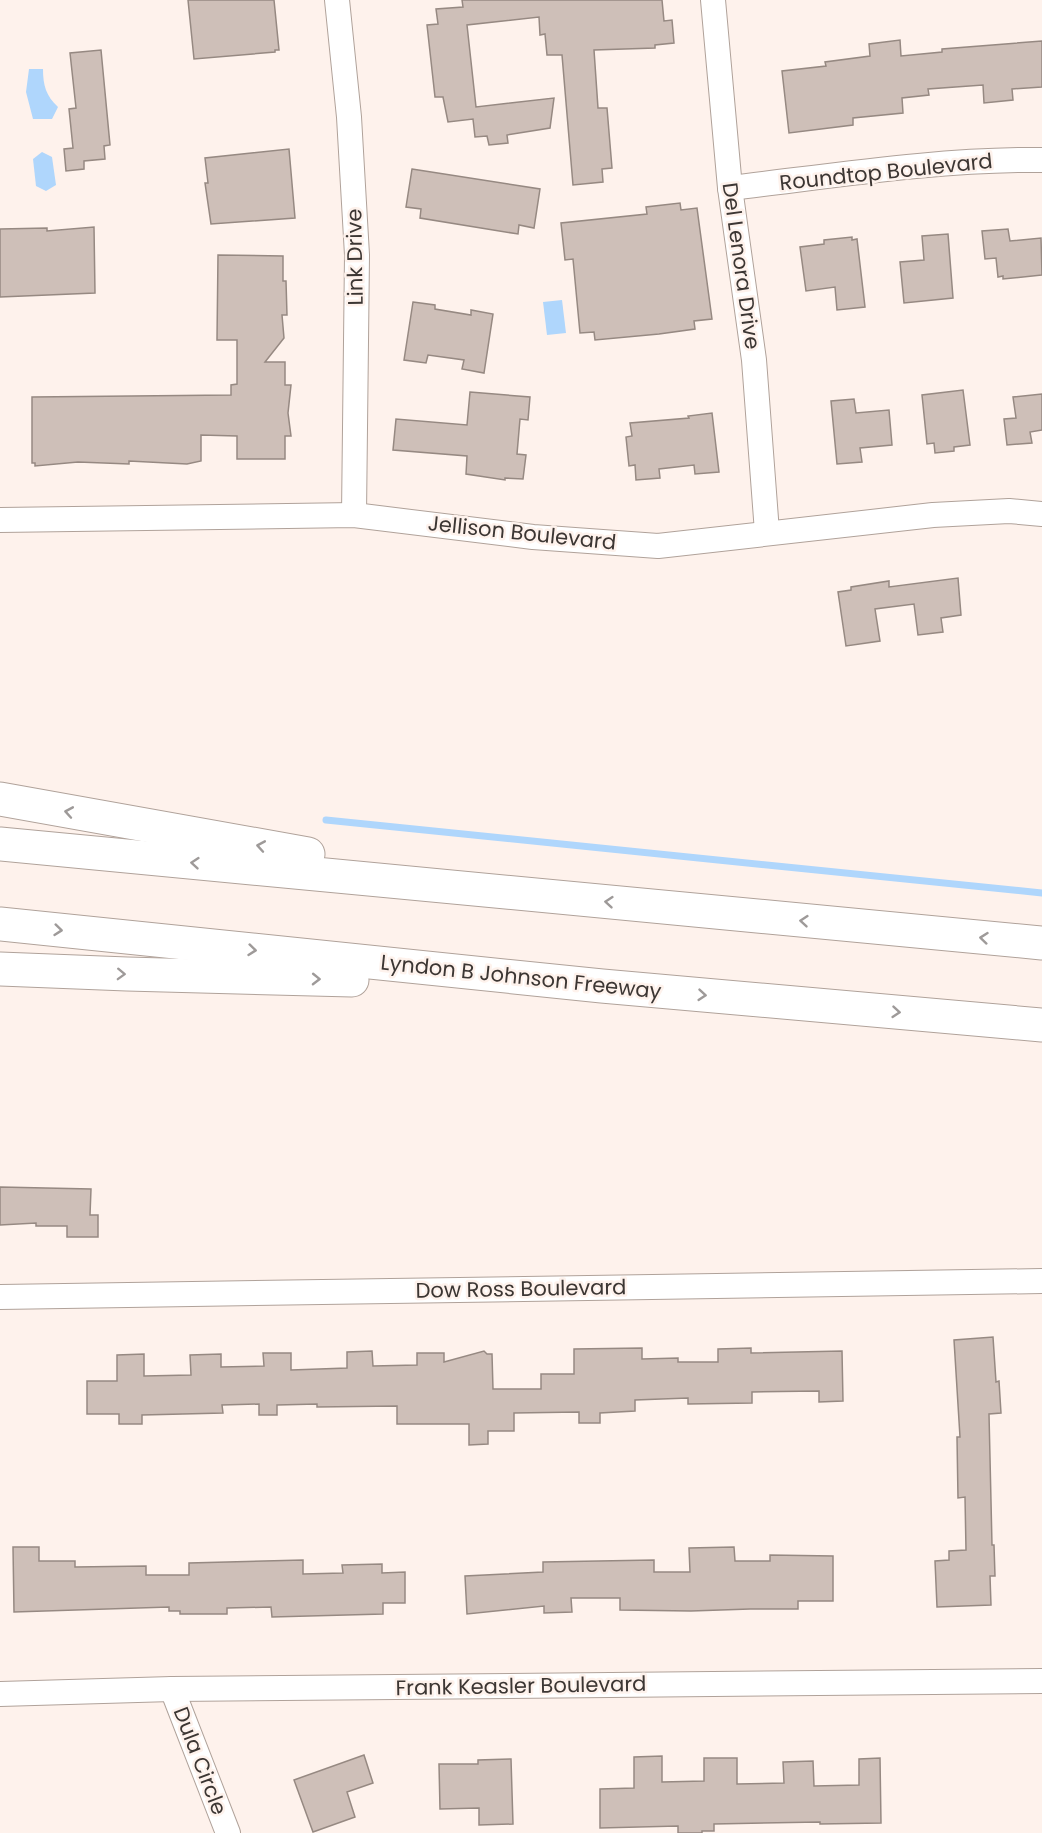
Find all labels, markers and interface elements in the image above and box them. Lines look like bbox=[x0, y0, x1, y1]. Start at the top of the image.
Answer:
street label: Roundtop Boulevard bbox=[778, 146, 994, 197]
street label: Del Lenora Drive bbox=[715, 181, 768, 351]
street label: Link Drive bbox=[339, 208, 370, 306]
street label: Jellison Boulevard bbox=[427, 508, 618, 557]
one-way arrow bbox=[64, 806, 73, 818]
one-way arrow bbox=[256, 840, 266, 853]
one-way arrow bbox=[190, 857, 199, 870]
one-way arrow bbox=[605, 896, 614, 909]
one-way arrow bbox=[799, 915, 808, 928]
one-way arrow bbox=[54, 923, 63, 936]
one-way arrow bbox=[979, 932, 988, 945]
one-way arrow bbox=[248, 943, 257, 956]
street label: Lyndon B Johnson Freeway bbox=[379, 947, 663, 1006]
one-way arrow bbox=[117, 968, 126, 980]
one-way arrow bbox=[312, 973, 321, 985]
one-way arrow bbox=[697, 988, 706, 1001]
one-way arrow bbox=[892, 1005, 901, 1018]
street label: Dow Ross Boulevard bbox=[415, 1272, 627, 1305]
street label: Frank Keasler Boulevard bbox=[395, 1669, 647, 1702]
street label: Dula Circle bbox=[167, 1703, 234, 1819]

